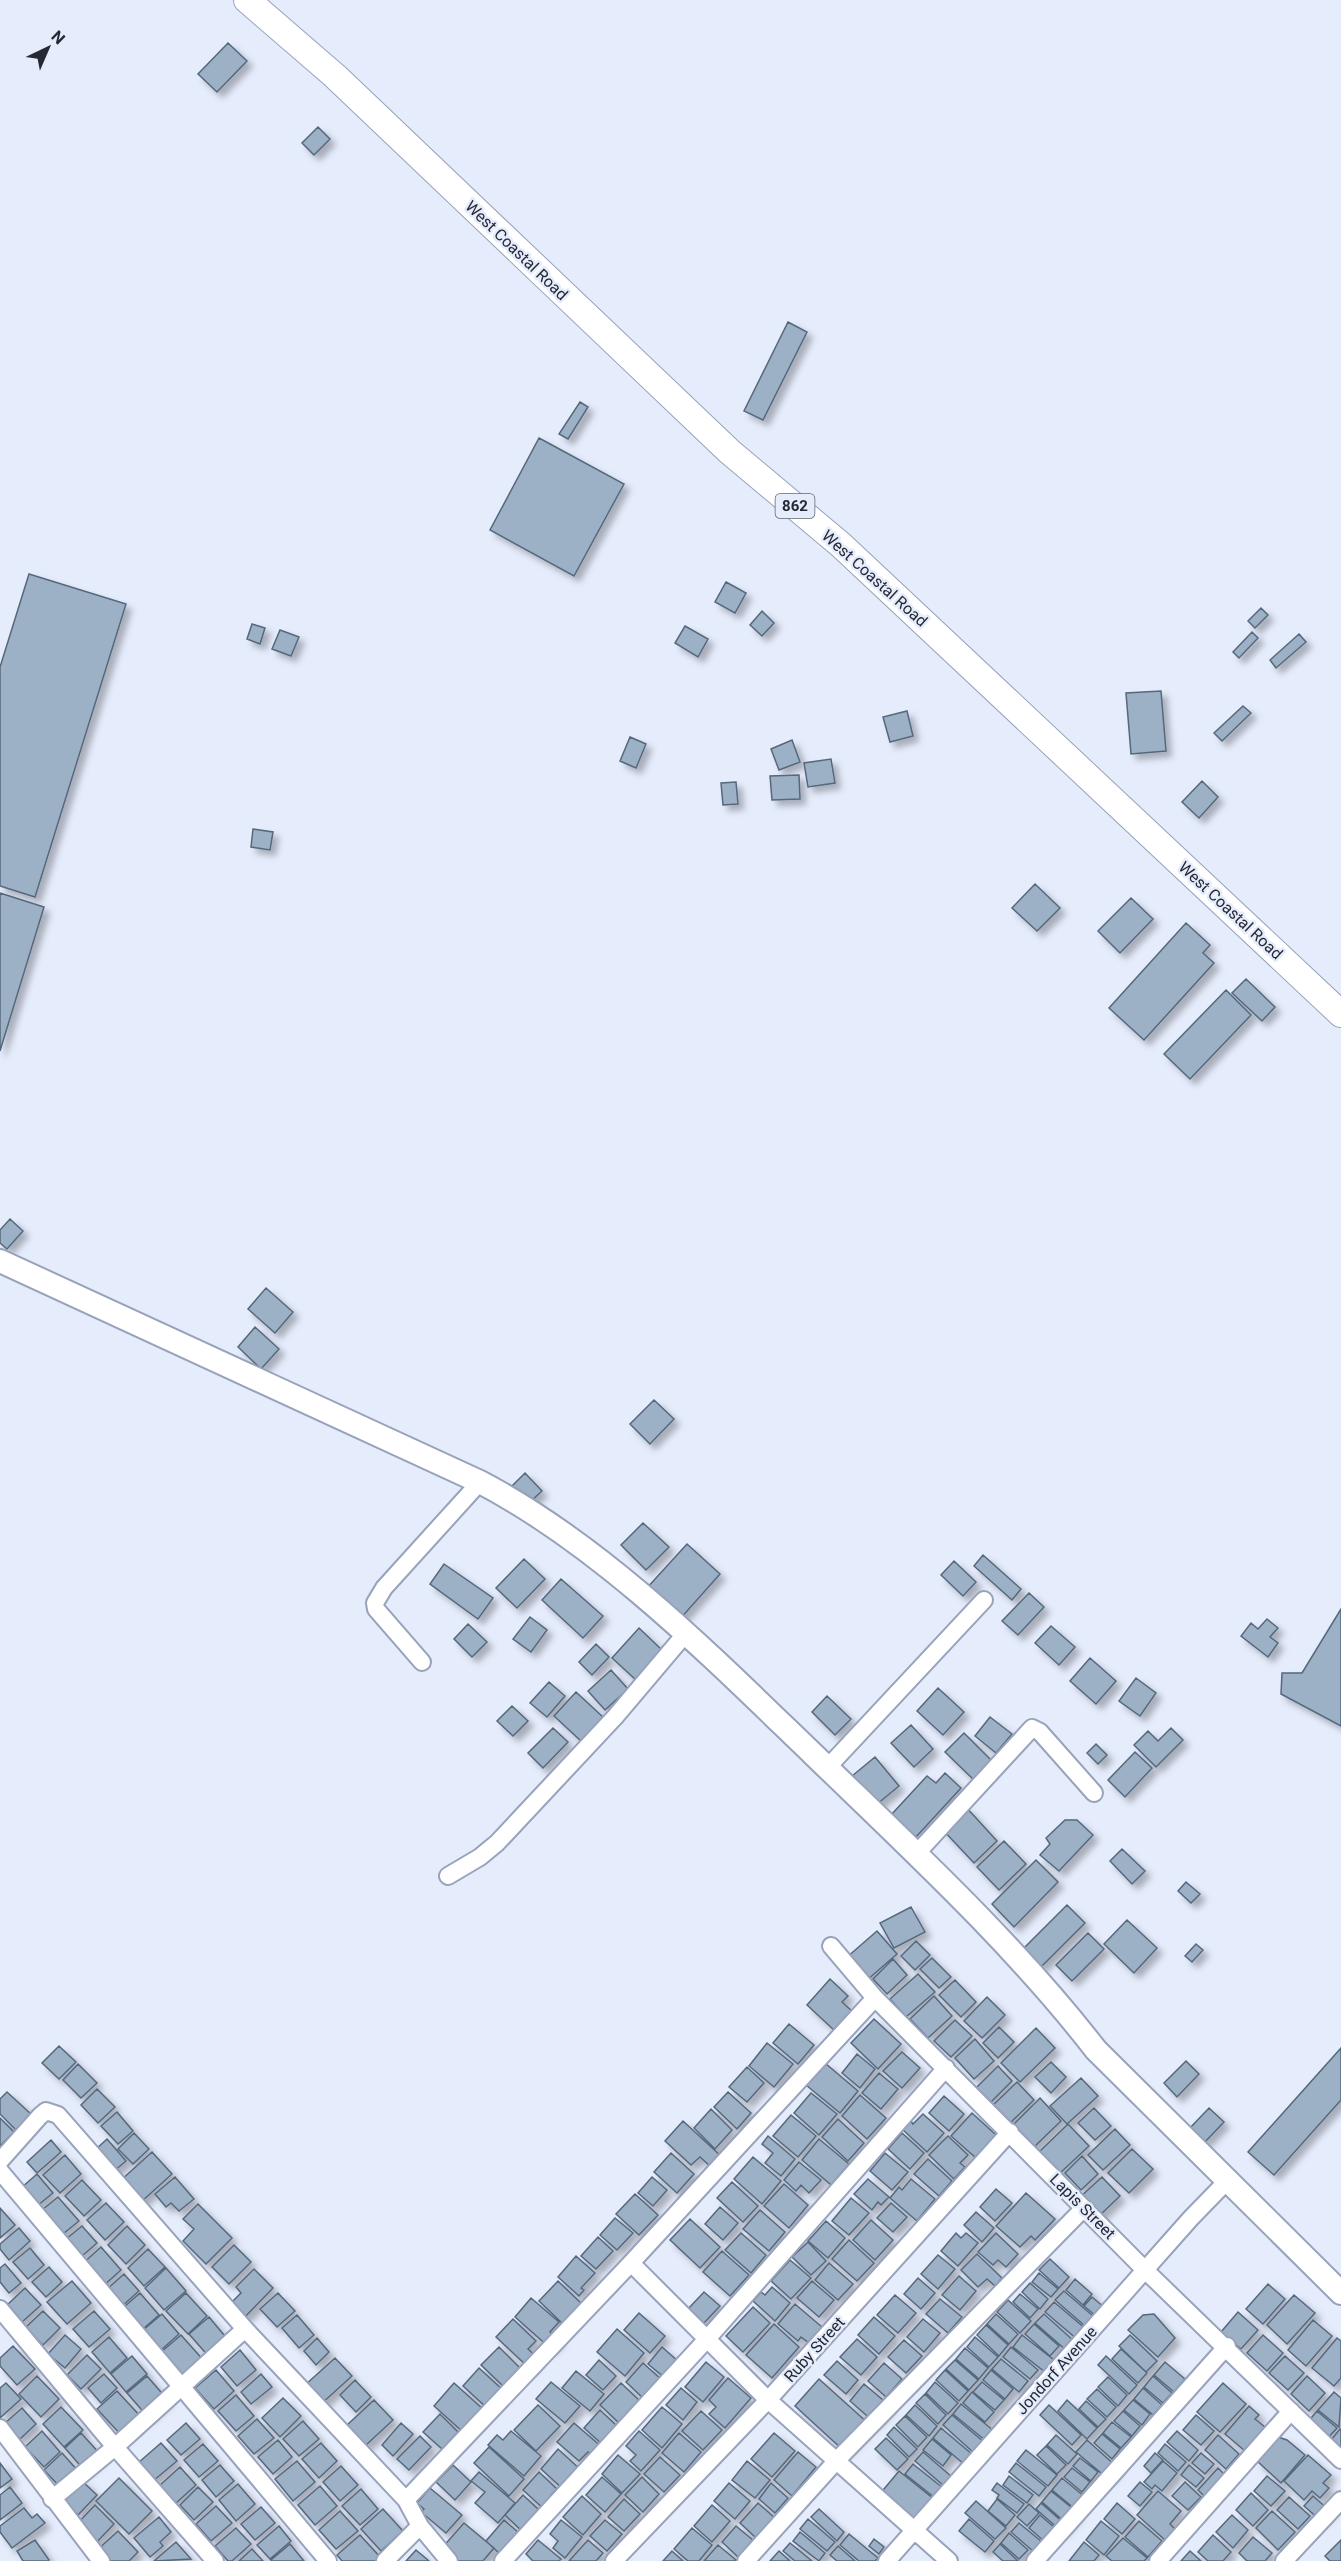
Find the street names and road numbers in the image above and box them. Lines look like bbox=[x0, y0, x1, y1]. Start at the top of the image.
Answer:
street label: West Coastal Road bbox=[462, 197, 572, 304]
road number: 862 bbox=[776, 494, 814, 518]
street label: West Coastal Road bbox=[818, 526, 931, 631]
street label: West Coastal Road bbox=[1175, 857, 1286, 963]
street label: Lapis Street bbox=[1046, 2170, 1119, 2243]
street label: Ruby Street bbox=[780, 2313, 849, 2386]
street label: Jondorf Avenue bbox=[1012, 2322, 1101, 2418]

